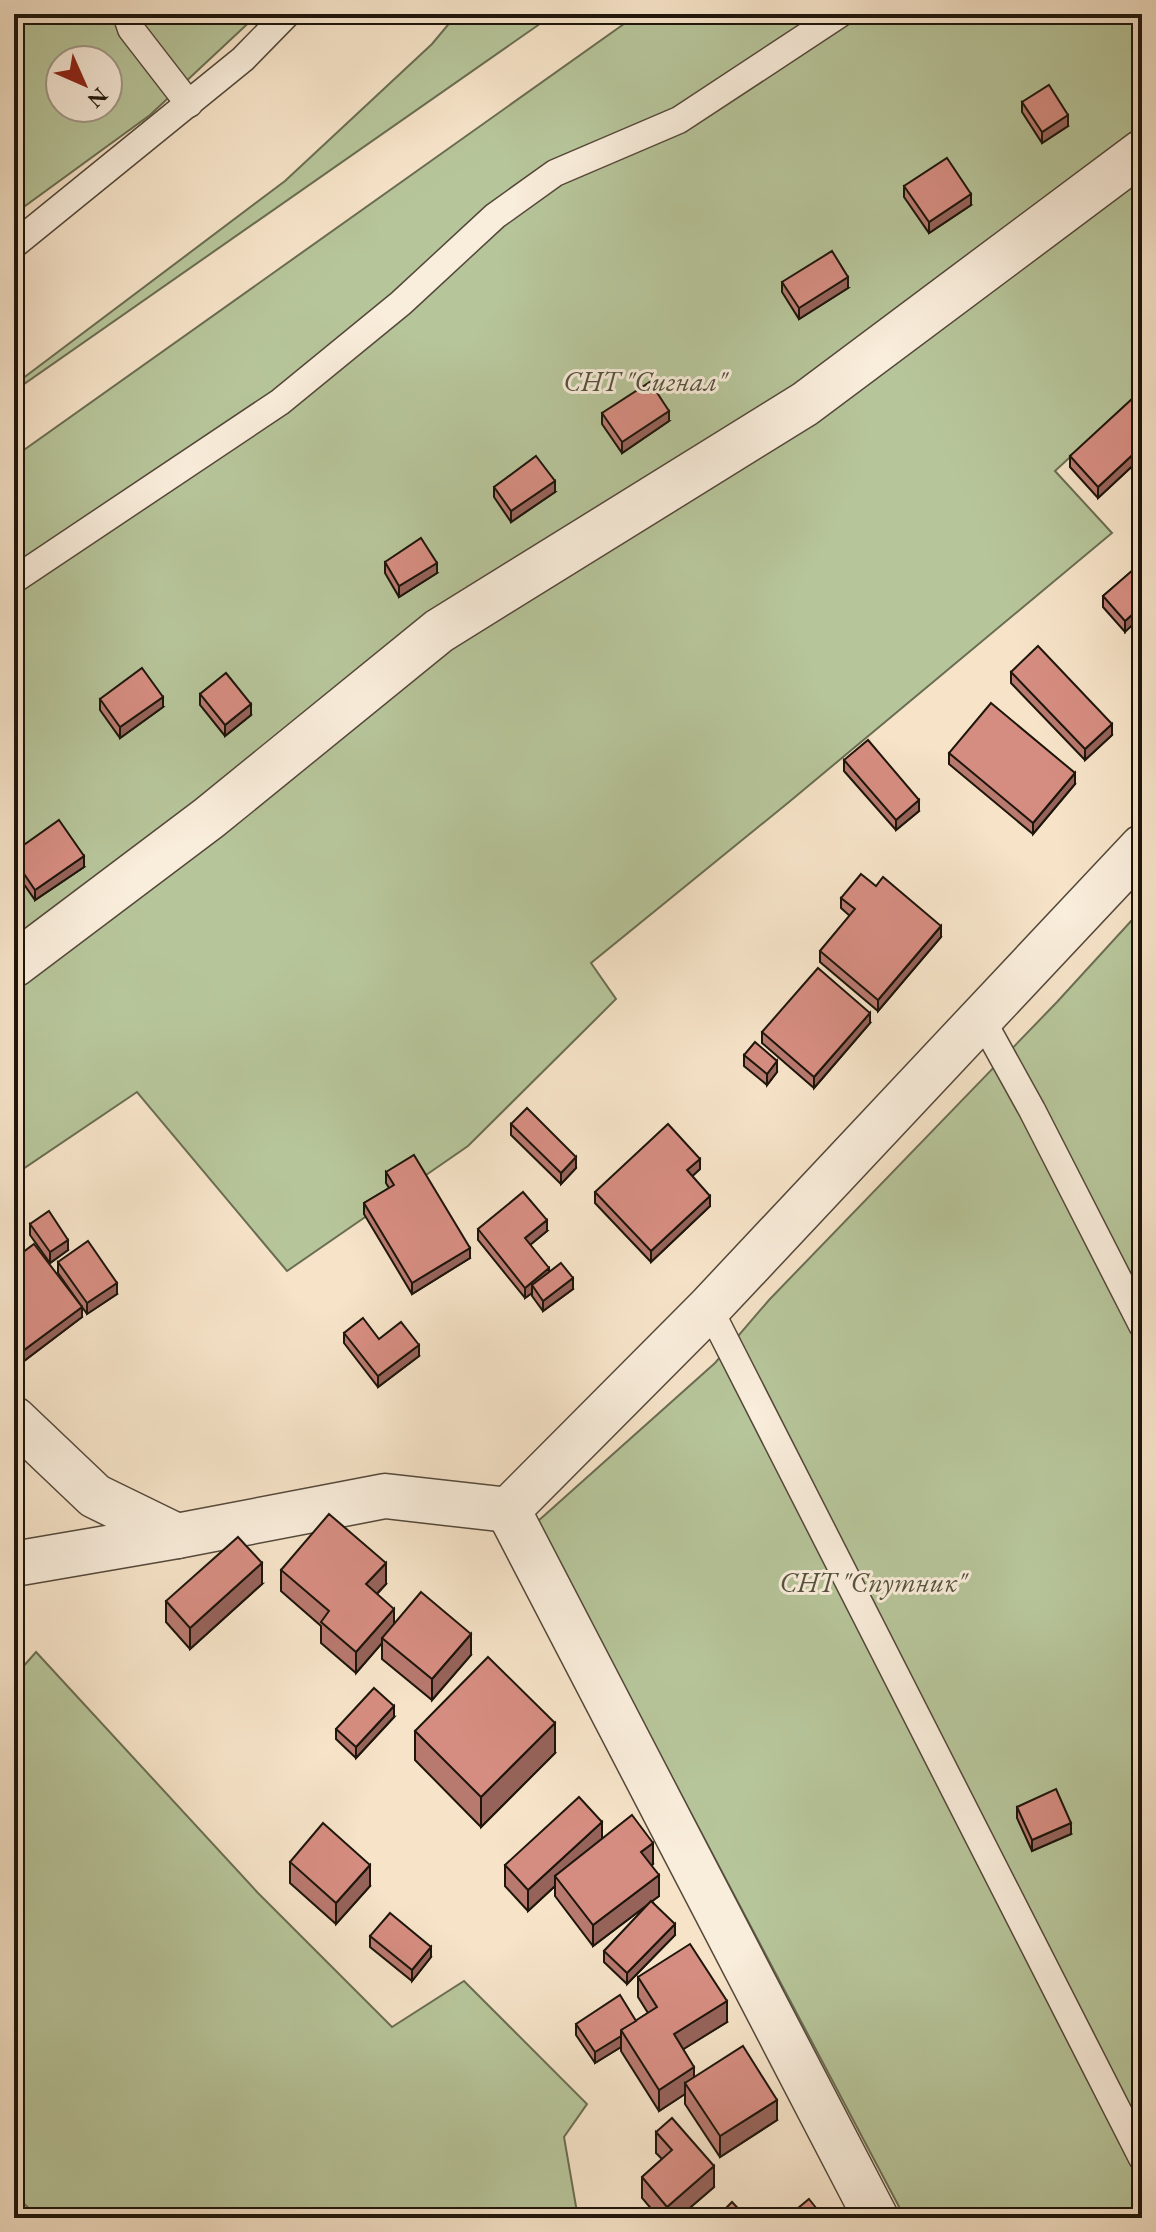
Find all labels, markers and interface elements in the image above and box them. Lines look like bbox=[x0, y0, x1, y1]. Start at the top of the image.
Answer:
north arrow bbox=[44, 44, 124, 124]
text: N bbox=[81, 81, 114, 114]
park label: СНТ "Сигнал" bbox=[563, 363, 729, 399]
park label: СНТ "Спутник" bbox=[780, 1564, 969, 1600]

